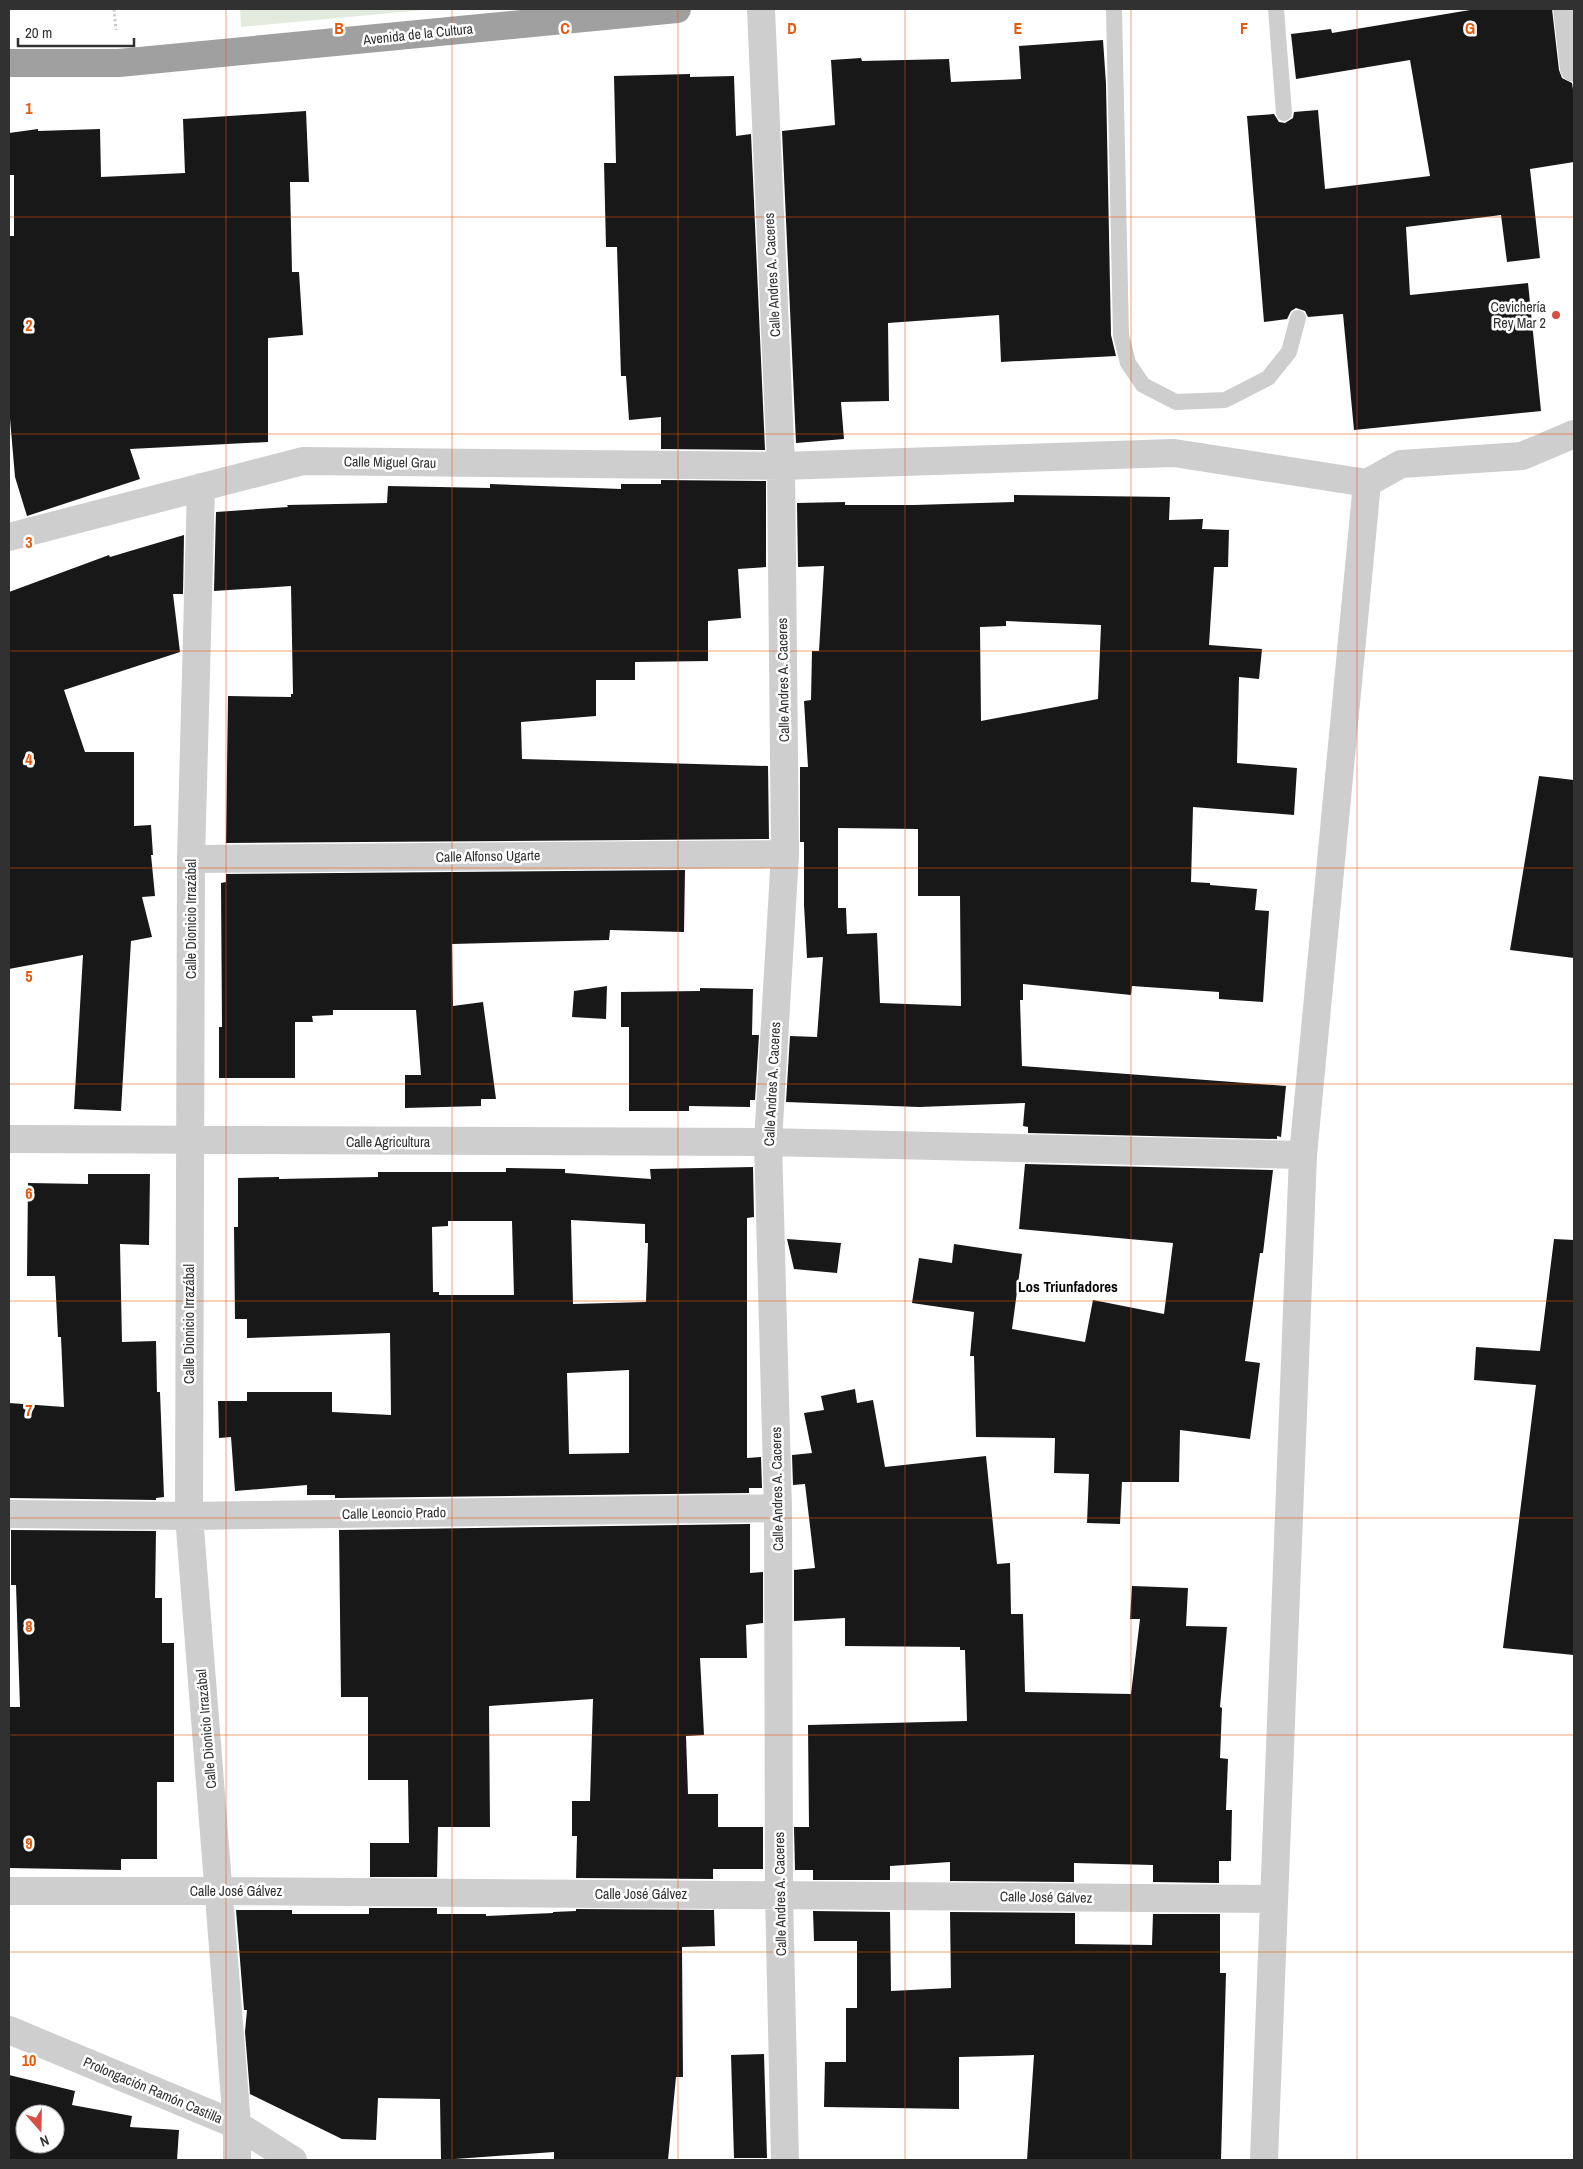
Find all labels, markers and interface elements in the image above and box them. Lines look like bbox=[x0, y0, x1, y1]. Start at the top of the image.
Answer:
scale bar bbox=[18, 15, 134, 47]
text: B bbox=[334, 17, 344, 39]
text: C bbox=[560, 17, 570, 39]
text: D bbox=[787, 17, 797, 39]
text: E bbox=[1014, 17, 1023, 39]
text: F bbox=[1240, 17, 1248, 39]
text: G bbox=[1465, 17, 1475, 39]
street label: Avenida de la Cultura bbox=[361, 19, 474, 49]
text: 20 m bbox=[25, 22, 52, 43]
text: 1 bbox=[25, 97, 33, 119]
street label: Calle Andres A. Caceres bbox=[760, 212, 784, 338]
place label: Cevichería Rey Mar 2 bbox=[1490, 298, 1547, 332]
marker: Cevichería Rey Mar 2 bbox=[1550, 309, 1562, 321]
text: 2 bbox=[25, 314, 33, 336]
street label: Calle Miguel Grau bbox=[344, 452, 436, 472]
text: 3 bbox=[25, 531, 33, 553]
street label: Calle Andres A. Caceres bbox=[773, 617, 793, 742]
text: 4 bbox=[25, 748, 33, 770]
street label: Calle Alfonso Ugarte bbox=[436, 846, 540, 866]
street label: Calle Dionicio Irrazábal bbox=[182, 859, 200, 979]
text: 5 bbox=[25, 965, 33, 987]
street label: Calle Andres A. Caceres bbox=[760, 1021, 784, 1147]
street label: Calle Agricultura bbox=[346, 1133, 431, 1151]
text: 6 bbox=[25, 1182, 33, 1204]
street label: Calle Dionicio Irrazábal bbox=[180, 1264, 198, 1384]
district label: Los Triunfadores bbox=[1018, 1276, 1118, 1297]
text: 7 bbox=[25, 1399, 33, 1421]
street label: Calle Andres A. Caceres bbox=[767, 1426, 787, 1551]
street label: Calle Leoncio Prado bbox=[342, 1503, 446, 1523]
text: 8 bbox=[25, 1615, 33, 1637]
street label: Calle Dionicio Irrazábal bbox=[192, 1668, 220, 1790]
street label: Calle Andres A. Caceres bbox=[770, 1831, 790, 1956]
text: 9 bbox=[25, 1832, 33, 1854]
street label: Calle José Gálvez bbox=[190, 1882, 283, 1900]
street label: Calle José Gálvez bbox=[595, 1885, 688, 1903]
street label: Calle José Gálvez bbox=[1000, 1887, 1093, 1907]
text: 10 bbox=[22, 2049, 36, 2071]
street label: Prolongación Ramón Castilla bbox=[81, 2053, 226, 2128]
north arrow bbox=[15, 2104, 65, 2154]
text: N bbox=[37, 2131, 51, 2151]

